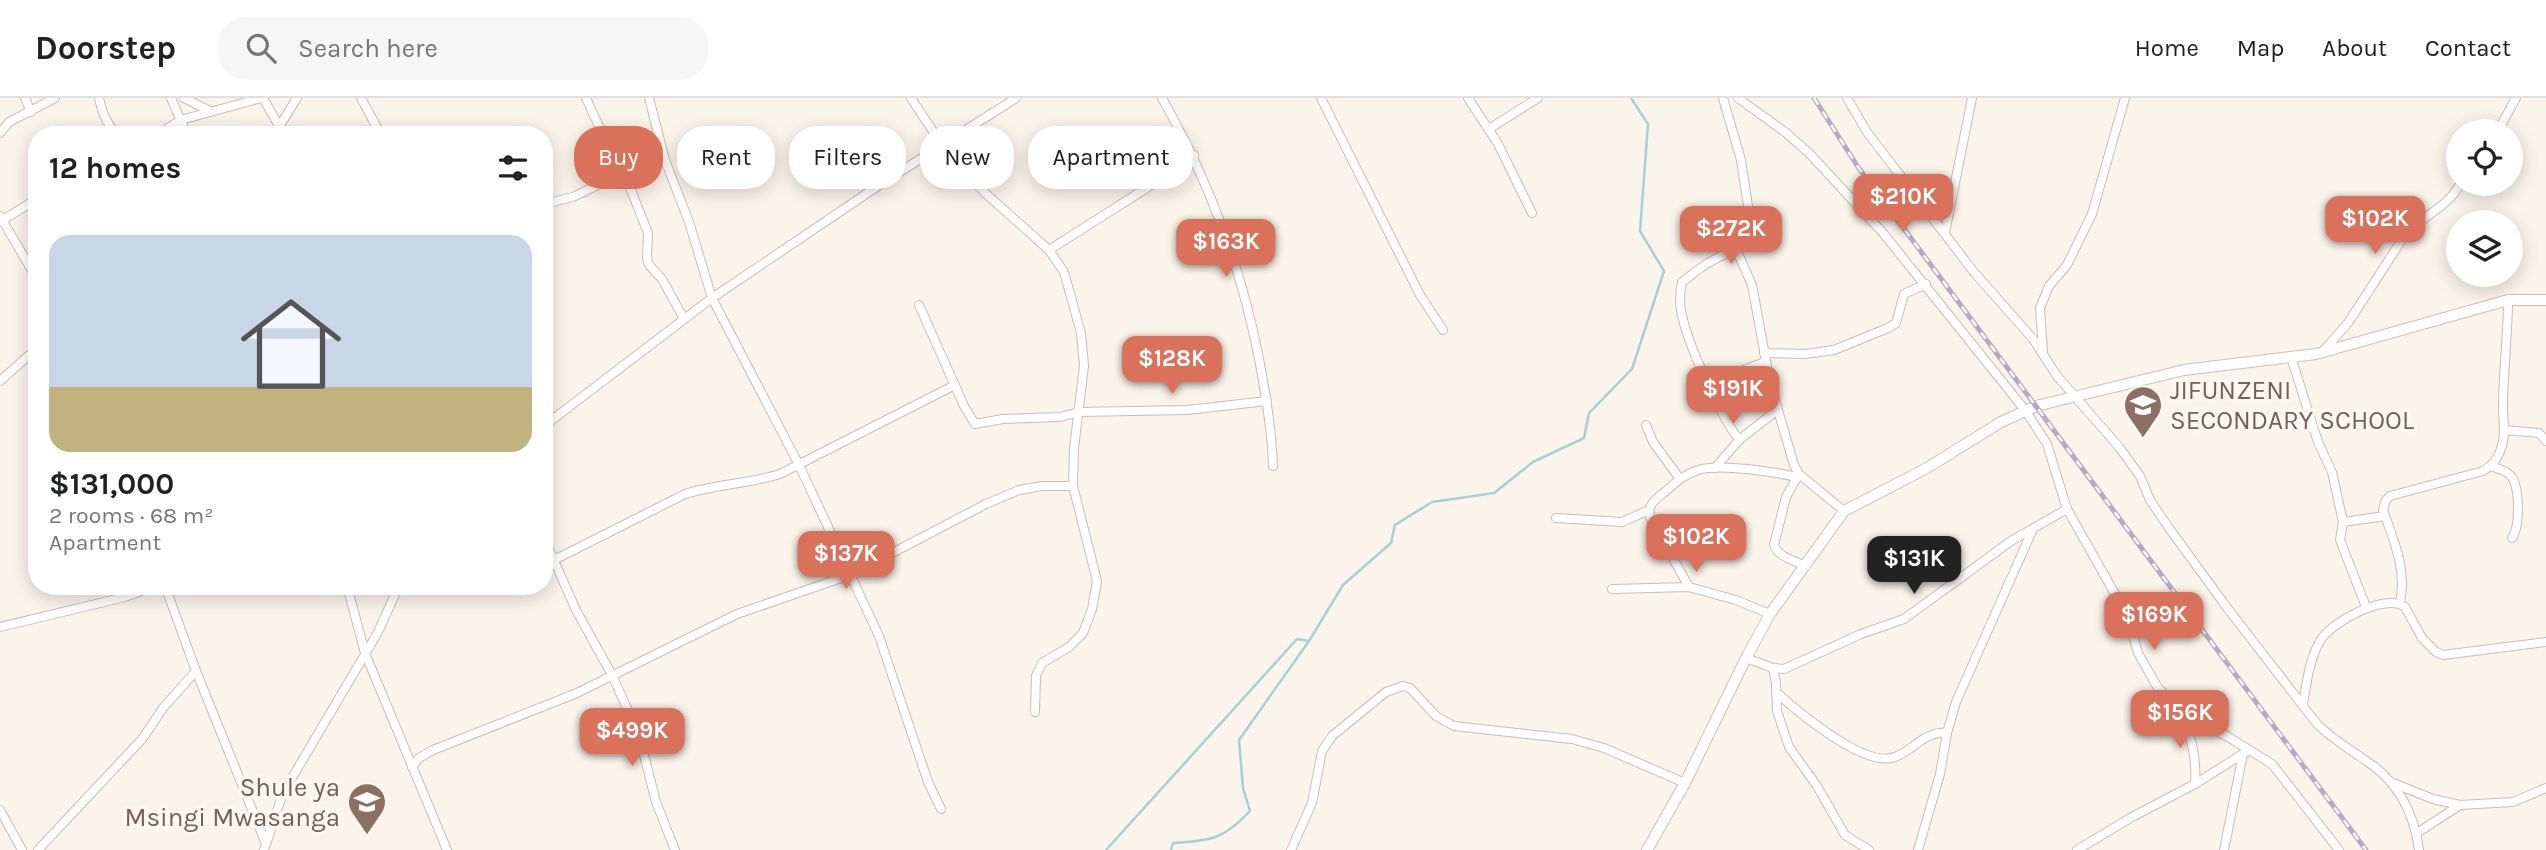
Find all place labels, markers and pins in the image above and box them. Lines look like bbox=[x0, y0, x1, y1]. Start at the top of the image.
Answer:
pin: $210K bbox=[1854, 174, 1952, 234]
pin: $102K bbox=[2326, 197, 2424, 256]
pin: $272K bbox=[1682, 206, 1780, 266]
pin: $163K bbox=[1177, 220, 1275, 279]
pin: $128K bbox=[1123, 336, 1221, 396]
pin: $191K bbox=[1684, 366, 1782, 426]
place label: JIFUNZENI SECONDARY SCHOOL bbox=[2170, 375, 2414, 436]
school or university icon: JIFUNZENI SECONDARY SCHOOL bbox=[2122, 384, 2164, 439]
pin: $102K bbox=[1647, 514, 1745, 574]
pin: $137K bbox=[797, 532, 895, 591]
pin: $131K bbox=[1865, 536, 1963, 596]
pin: $169K bbox=[2105, 592, 2203, 652]
pin: $156K bbox=[2131, 690, 2229, 750]
pin: $499K bbox=[583, 708, 681, 768]
place label: Shule ya Msingi Mwasanga bbox=[124, 772, 340, 833]
school or university icon: Shule ya Msingi Mwasanga bbox=[346, 781, 388, 836]

